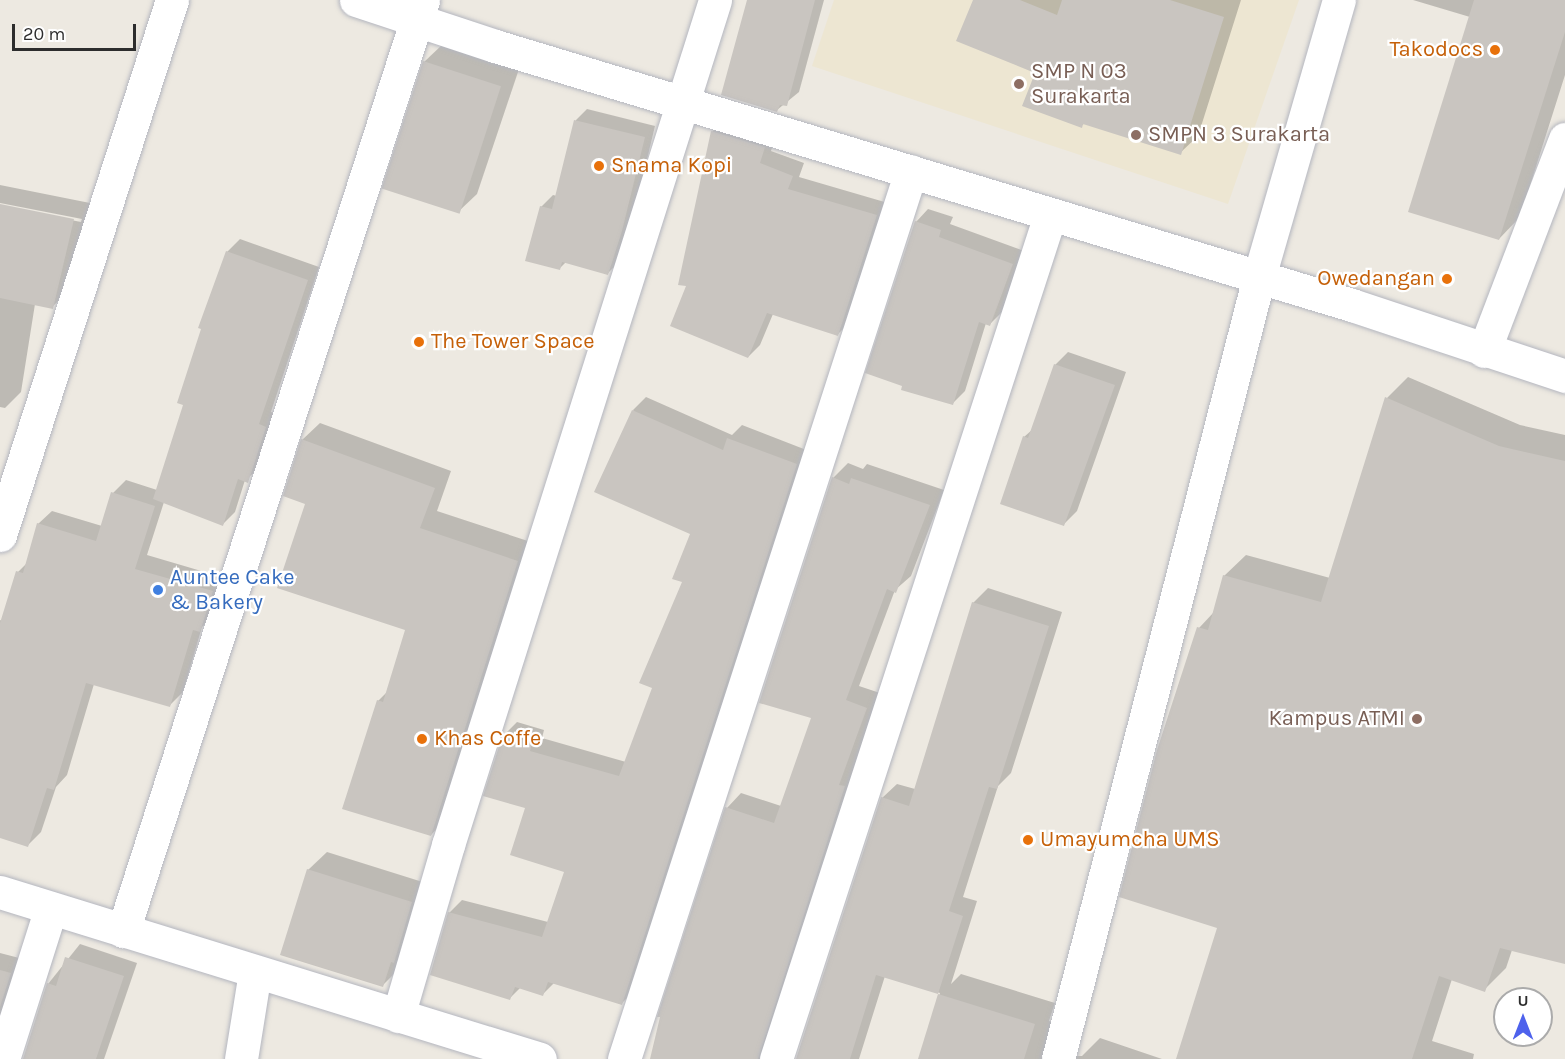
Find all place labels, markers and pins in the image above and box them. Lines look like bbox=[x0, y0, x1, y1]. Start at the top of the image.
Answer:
place label: Takodocs bbox=[1389, 37, 1483, 63]
marker: Takodocs bbox=[1488, 43, 1502, 57]
place label: SMP N 03 Surakarta bbox=[1031, 58, 1131, 110]
marker: SMP N 03 Surakarta bbox=[1012, 77, 1026, 91]
place label: SMPN 3 Surakarta bbox=[1148, 122, 1330, 148]
marker: SMPN 3 Surakarta bbox=[1129, 128, 1143, 142]
place label: Snama Kopi bbox=[611, 153, 732, 179]
marker: Snama Kopi bbox=[592, 159, 606, 173]
place label: Owedangan bbox=[1317, 266, 1435, 292]
marker: Owedangan bbox=[1440, 272, 1454, 286]
place label: The Tower Space bbox=[431, 329, 594, 355]
marker: The Tower Space bbox=[412, 335, 426, 349]
place label: Auntee Cake & Bakery bbox=[170, 564, 295, 616]
marker: Auntee Cake & Bakery bbox=[151, 583, 165, 597]
place label: Kampus ATMI bbox=[1268, 706, 1405, 732]
marker: Kampus ATMI bbox=[1410, 712, 1424, 726]
place label: Khas Coffe bbox=[434, 726, 541, 752]
marker: Khas Coffe bbox=[415, 732, 429, 746]
place label: Umayumcha UMS bbox=[1040, 827, 1219, 853]
marker: Umayumcha UMS bbox=[1021, 833, 1035, 847]

